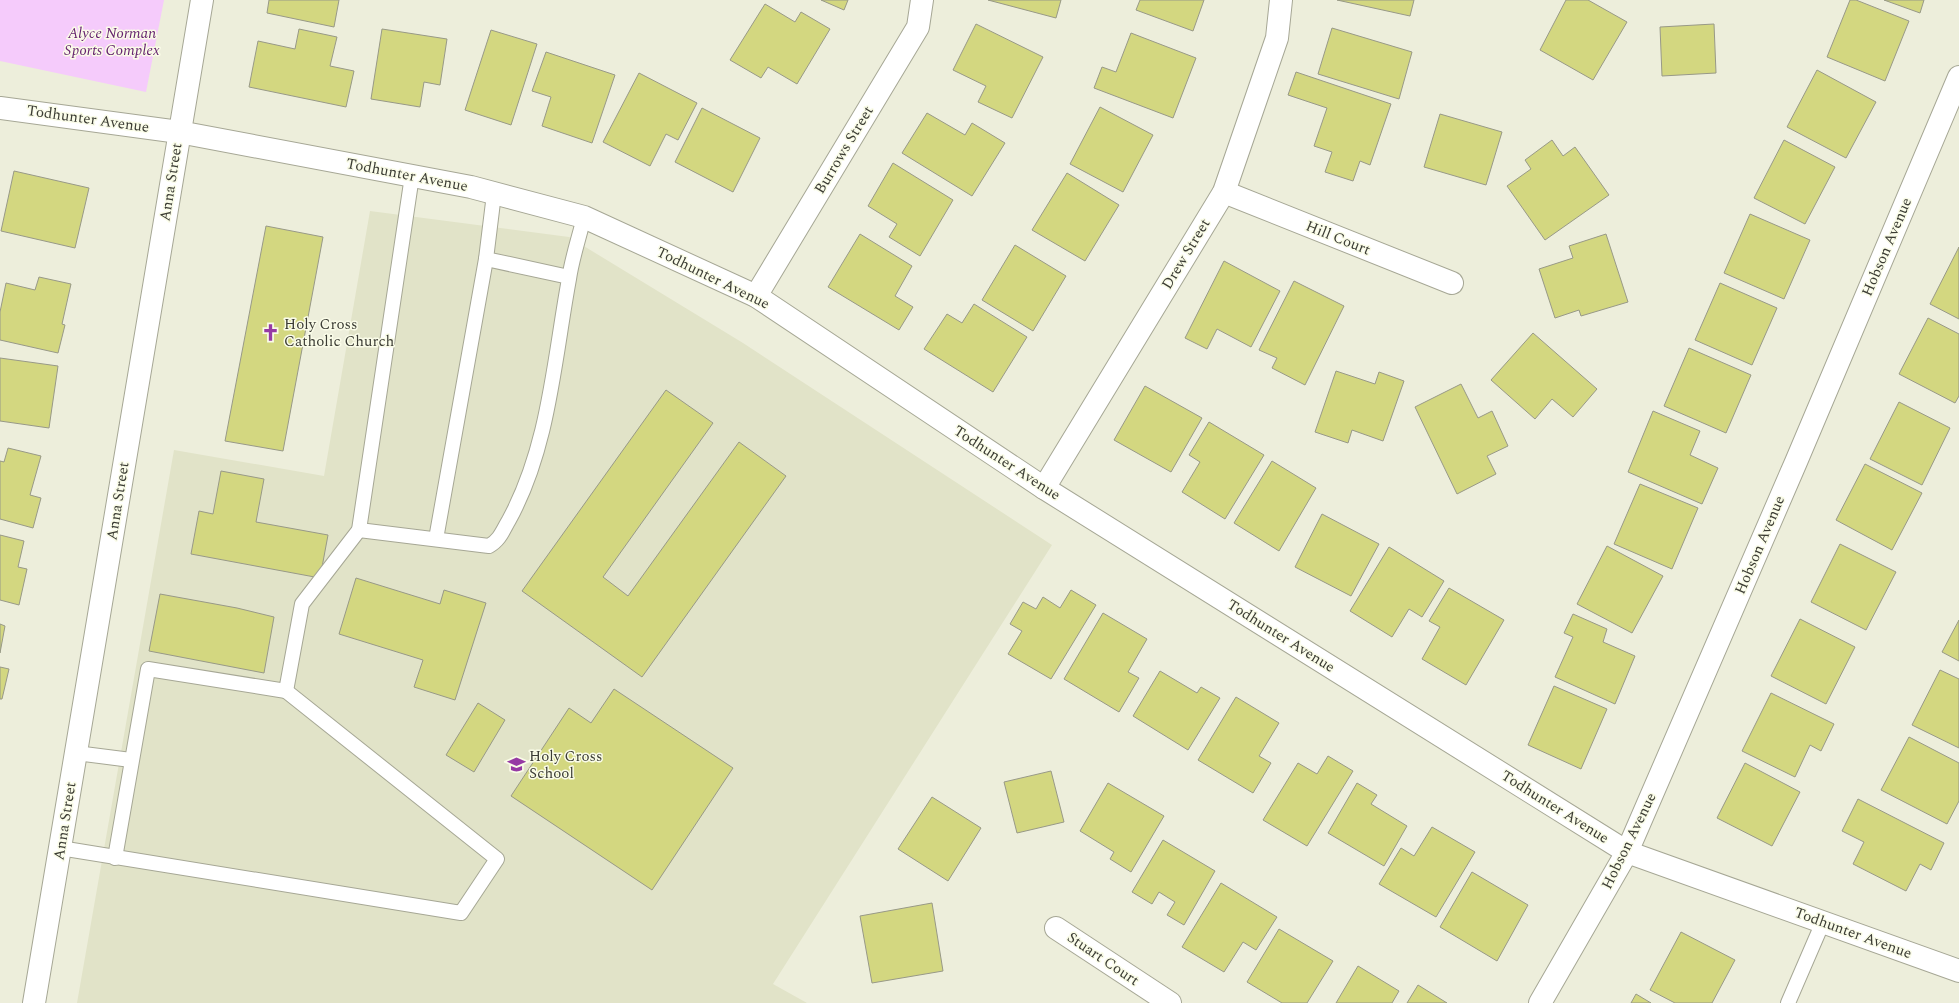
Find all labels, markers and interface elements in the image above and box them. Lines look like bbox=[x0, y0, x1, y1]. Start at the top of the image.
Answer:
park label: Alyce Norman Sports Complex bbox=[64, 22, 160, 62]
street label: Todhunter Avenue bbox=[25, 99, 151, 139]
street label: Burrows Street bbox=[809, 102, 879, 198]
street label: Anna Street bbox=[153, 141, 189, 223]
street label: Todhunter Avenue bbox=[344, 152, 470, 198]
street label: Hobson Avenue bbox=[1856, 194, 1918, 300]
street label: Drew Street bbox=[1156, 214, 1216, 294]
street label: Hill Court bbox=[1302, 215, 1374, 261]
street label: Todhunter Avenue bbox=[652, 241, 774, 315]
place label: Holy Cross Catholic Church bbox=[284, 313, 395, 353]
church icon: Holy Cross Catholic Church bbox=[261, 323, 281, 343]
street label: Todhunter Avenue bbox=[949, 420, 1065, 506]
street label: Anna Street bbox=[100, 460, 136, 542]
street label: Hobson Avenue bbox=[1729, 492, 1791, 598]
street label: Todhunter Avenue bbox=[1222, 594, 1340, 678]
place label: Holy Cross School bbox=[529, 745, 602, 785]
school or university icon: Holy Cross School bbox=[506, 755, 526, 775]
street label: Todhunter Avenue bbox=[1496, 765, 1614, 849]
street label: Anna Street bbox=[47, 780, 83, 862]
street label: Hobson Avenue bbox=[1596, 789, 1662, 893]
street label: Todhunter Avenue bbox=[1791, 901, 1915, 965]
street label: Stuart Court bbox=[1062, 926, 1144, 992]

